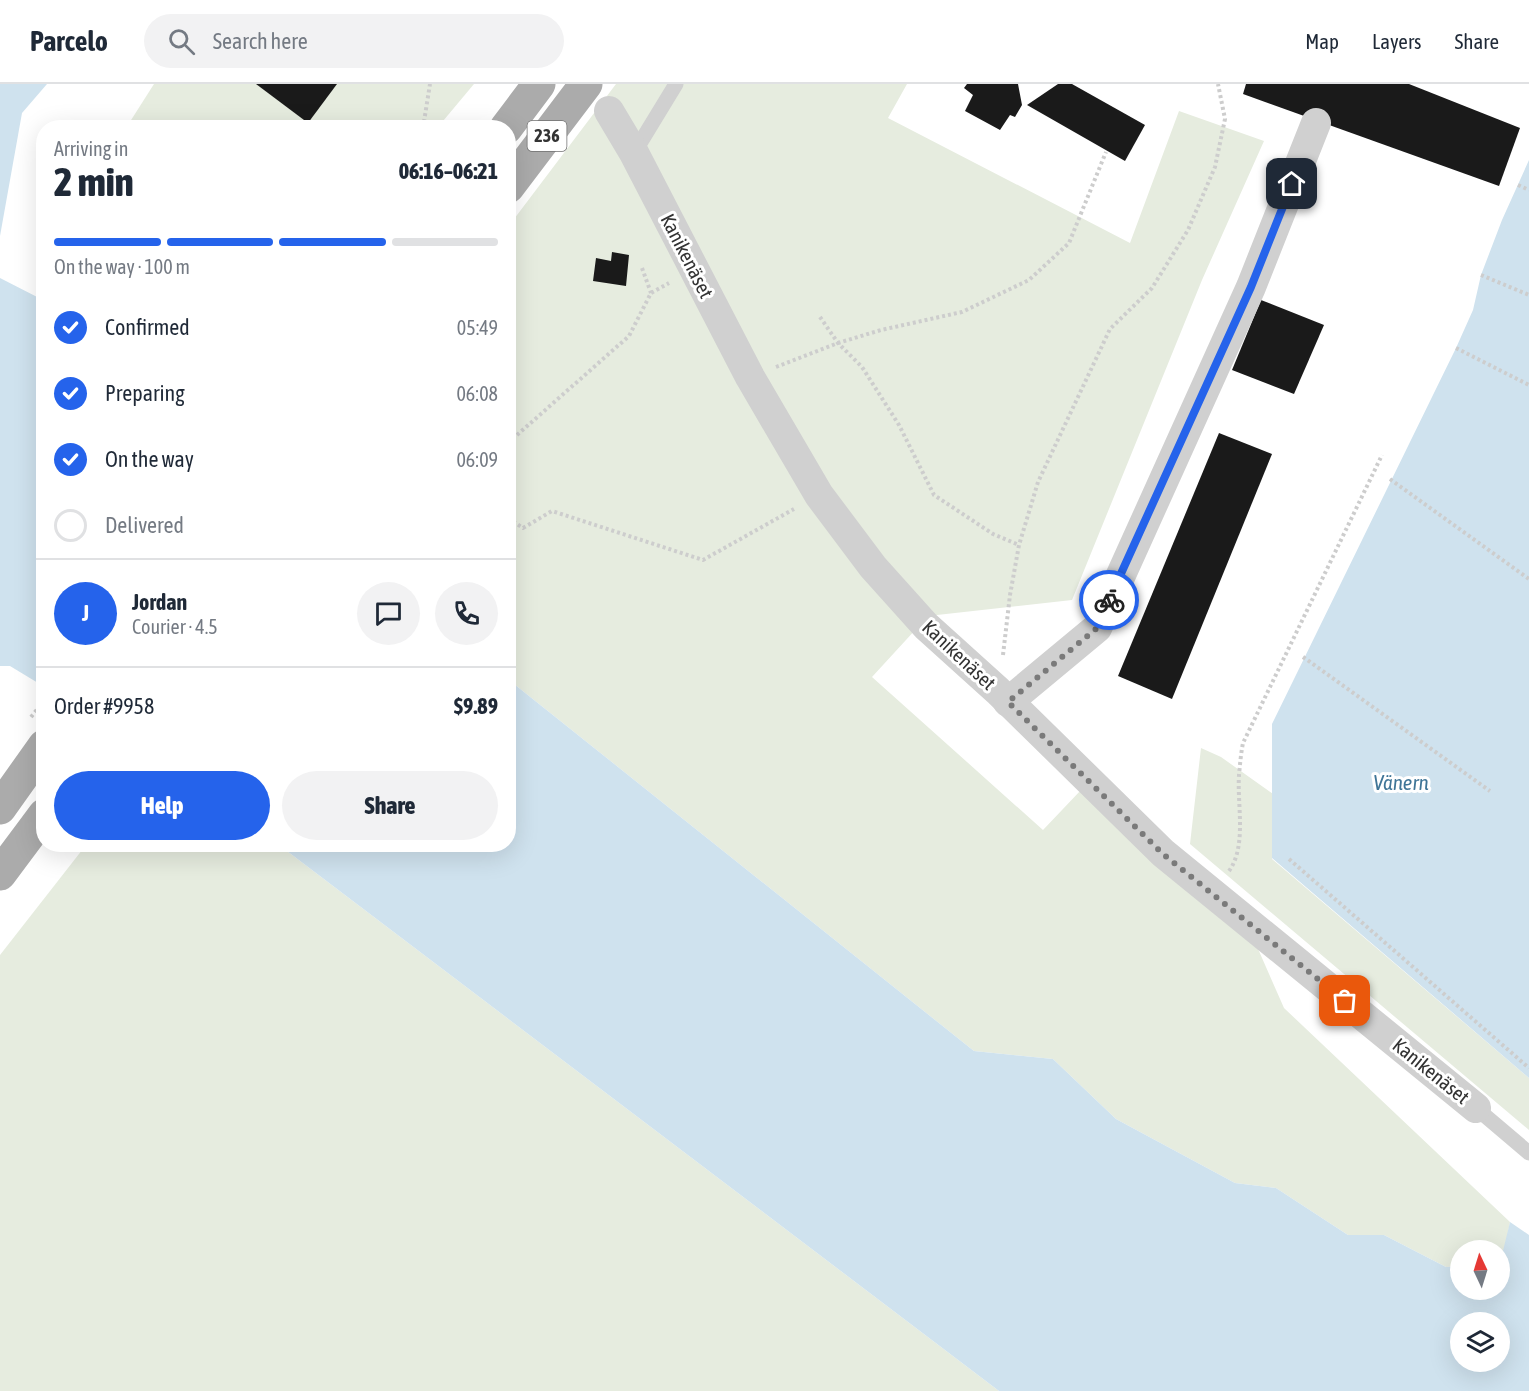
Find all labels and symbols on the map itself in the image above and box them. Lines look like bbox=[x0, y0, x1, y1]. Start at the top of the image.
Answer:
road number: 236 bbox=[528, 121, 566, 151]
pin bbox=[1266, 158, 1317, 209]
street label: Kanikenäset bbox=[656, 210, 719, 302]
courier bbox=[1079, 570, 1139, 630]
street label: Kanikenäset bbox=[918, 615, 1001, 694]
water label: Vänern bbox=[1373, 770, 1429, 794]
pin bbox=[1319, 975, 1370, 1026]
street label: Kanikenäset bbox=[1389, 1033, 1474, 1108]
north arrow bbox=[1450, 1240, 1510, 1300]

